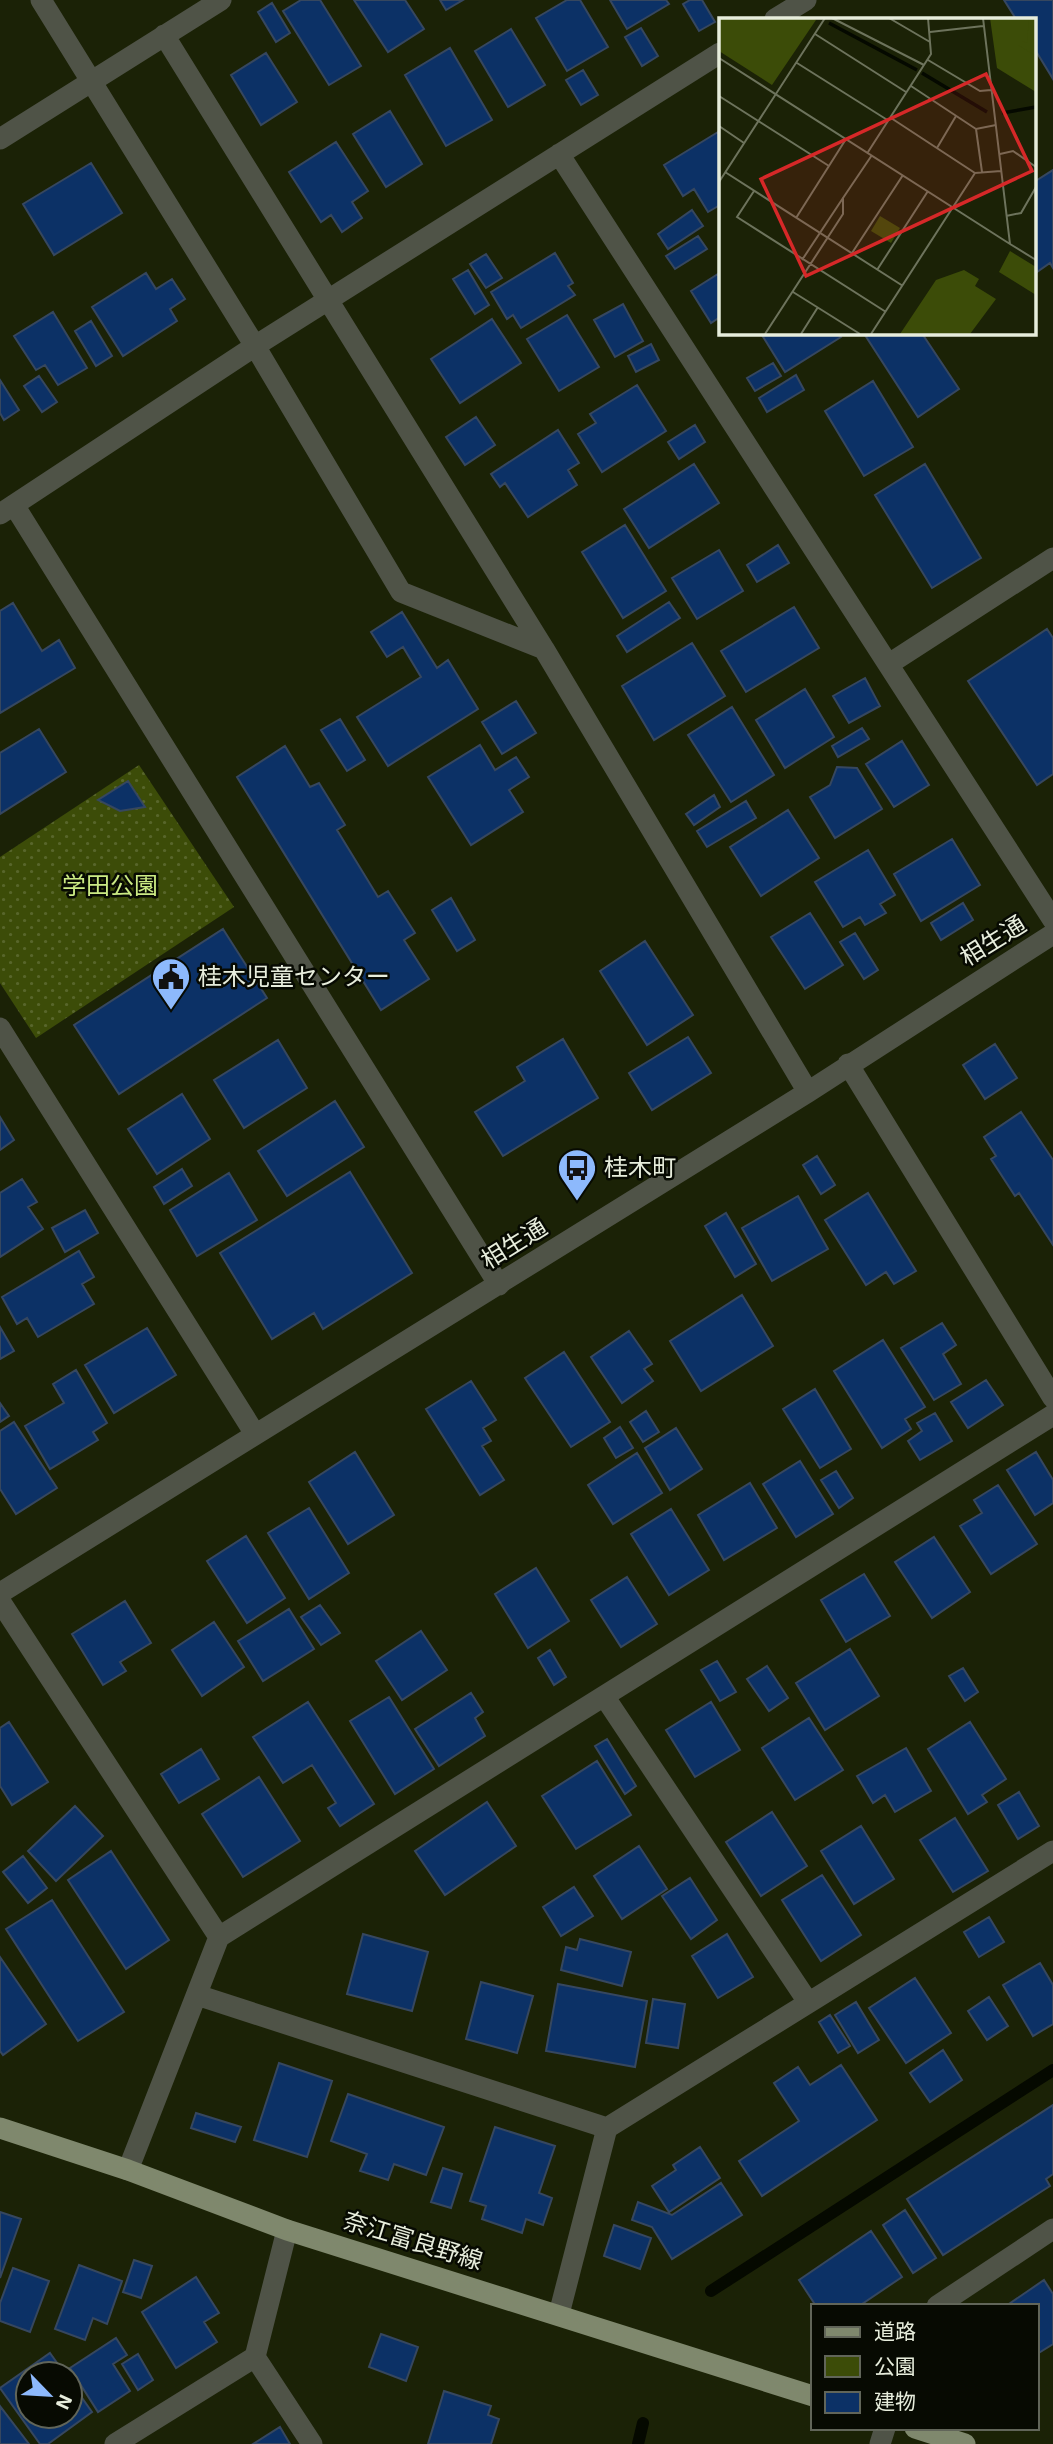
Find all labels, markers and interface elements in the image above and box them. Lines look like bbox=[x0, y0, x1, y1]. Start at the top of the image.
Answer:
inset map bbox=[719, 18, 1036, 334]
park label: 学田公園 bbox=[62, 870, 158, 899]
street label: 相生通 bbox=[954, 908, 1030, 971]
public building icon: 桂木児童センター bbox=[150, 956, 192, 1011]
place label: 桂木児童センター bbox=[198, 961, 390, 990]
bus stop icon: 桂木町 bbox=[556, 1147, 598, 1202]
place label: 桂木町 bbox=[604, 1152, 676, 1181]
street label: 相生通 bbox=[475, 1211, 551, 1274]
street label: 奈江富良野線 bbox=[340, 2205, 487, 2274]
legend bbox=[811, 2304, 1039, 2430]
text: 道路 bbox=[874, 2318, 916, 2343]
text: 公園 bbox=[874, 2353, 916, 2378]
north arrow bbox=[14, 2360, 84, 2430]
text: 建物 bbox=[874, 2388, 916, 2413]
text: N bbox=[52, 2391, 78, 2413]

